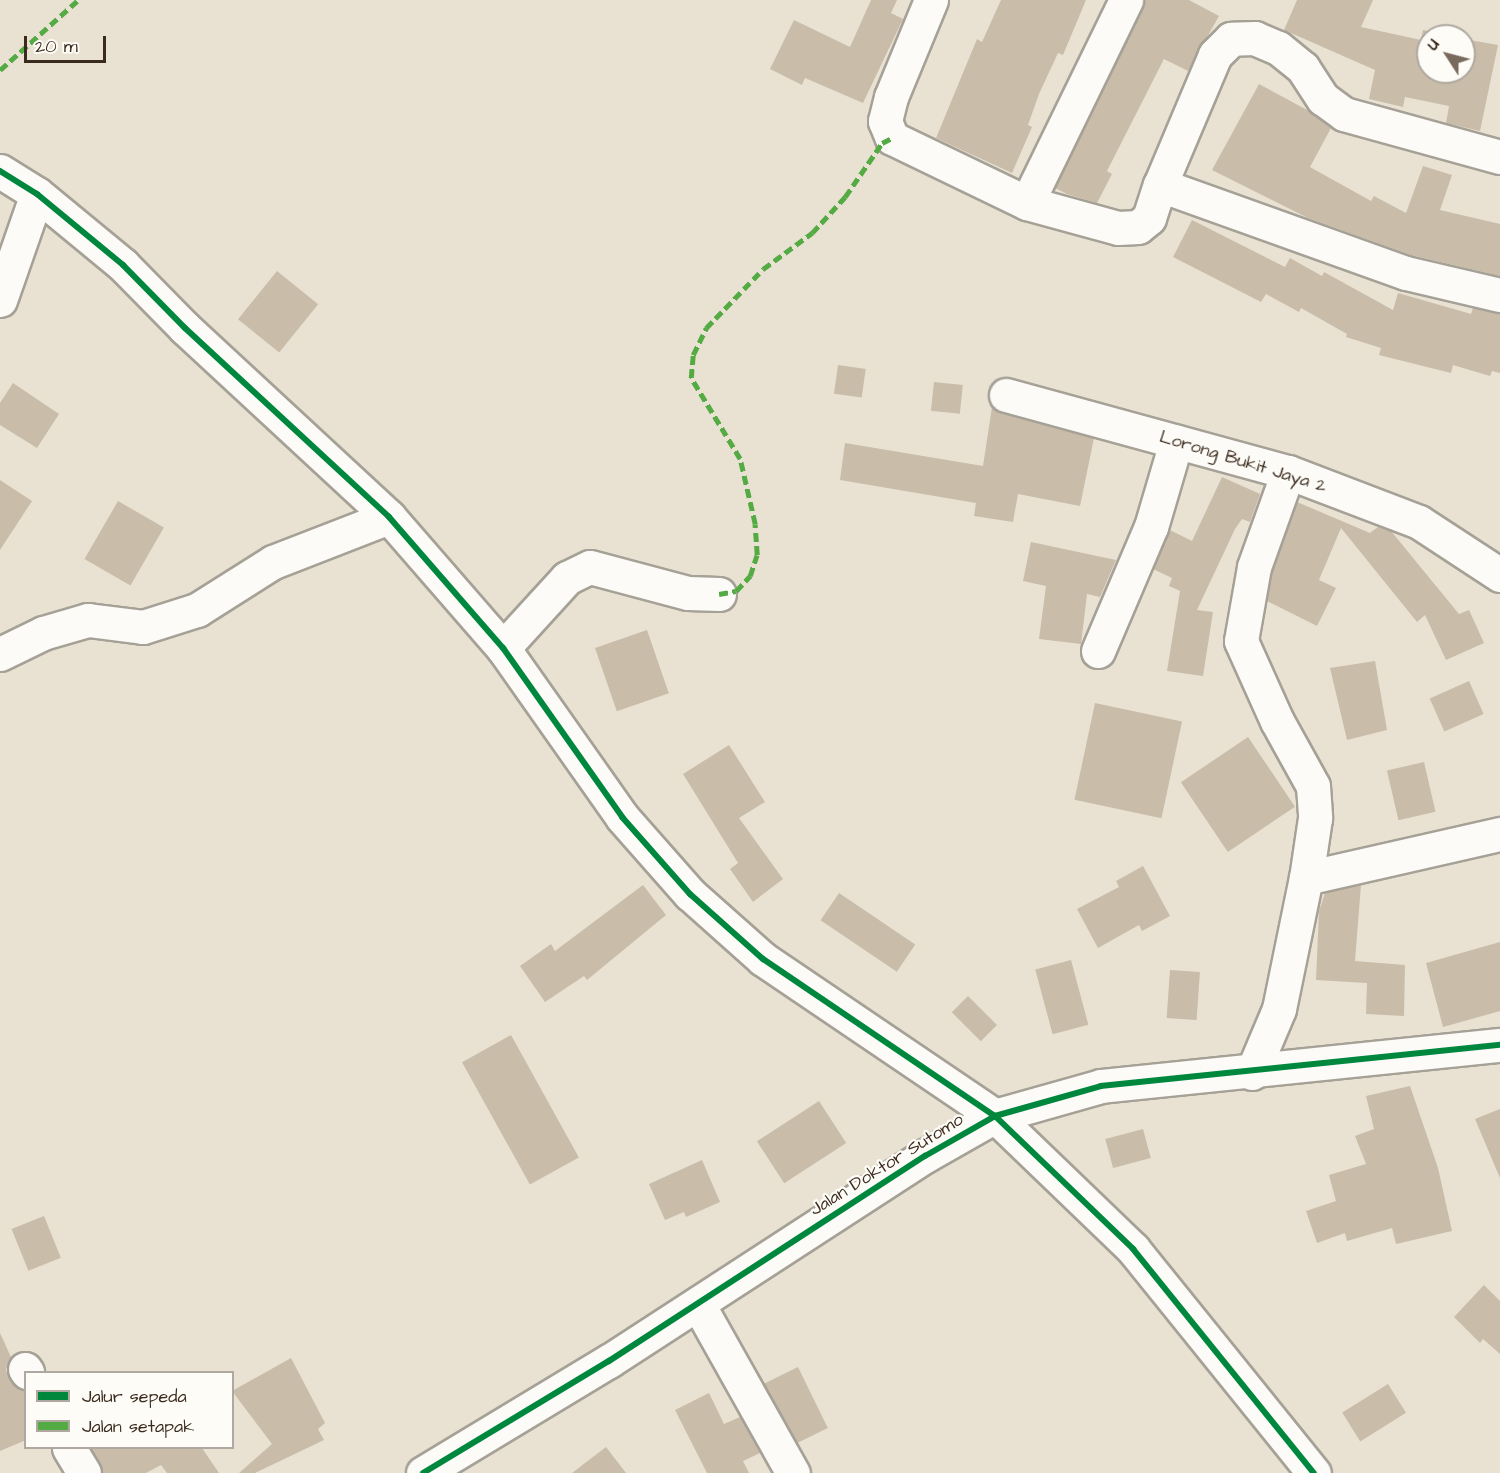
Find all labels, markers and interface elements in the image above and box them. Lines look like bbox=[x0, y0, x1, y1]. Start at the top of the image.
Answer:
scale bar bbox=[27, 24, 110, 62]
north arrow bbox=[1416, 24, 1476, 84]
text: 20 m bbox=[35, 34, 78, 59]
text: U bbox=[1422, 35, 1445, 55]
street label: Lorong Bukit Jaya 2 bbox=[1157, 426, 1329, 498]
street label: Jalan Doktor Sutomo bbox=[806, 1109, 968, 1221]
legend bbox=[24, 1371, 234, 1449]
text: Jalur sepeda bbox=[82, 1384, 187, 1409]
text: Jalan setapak bbox=[82, 1414, 194, 1439]

